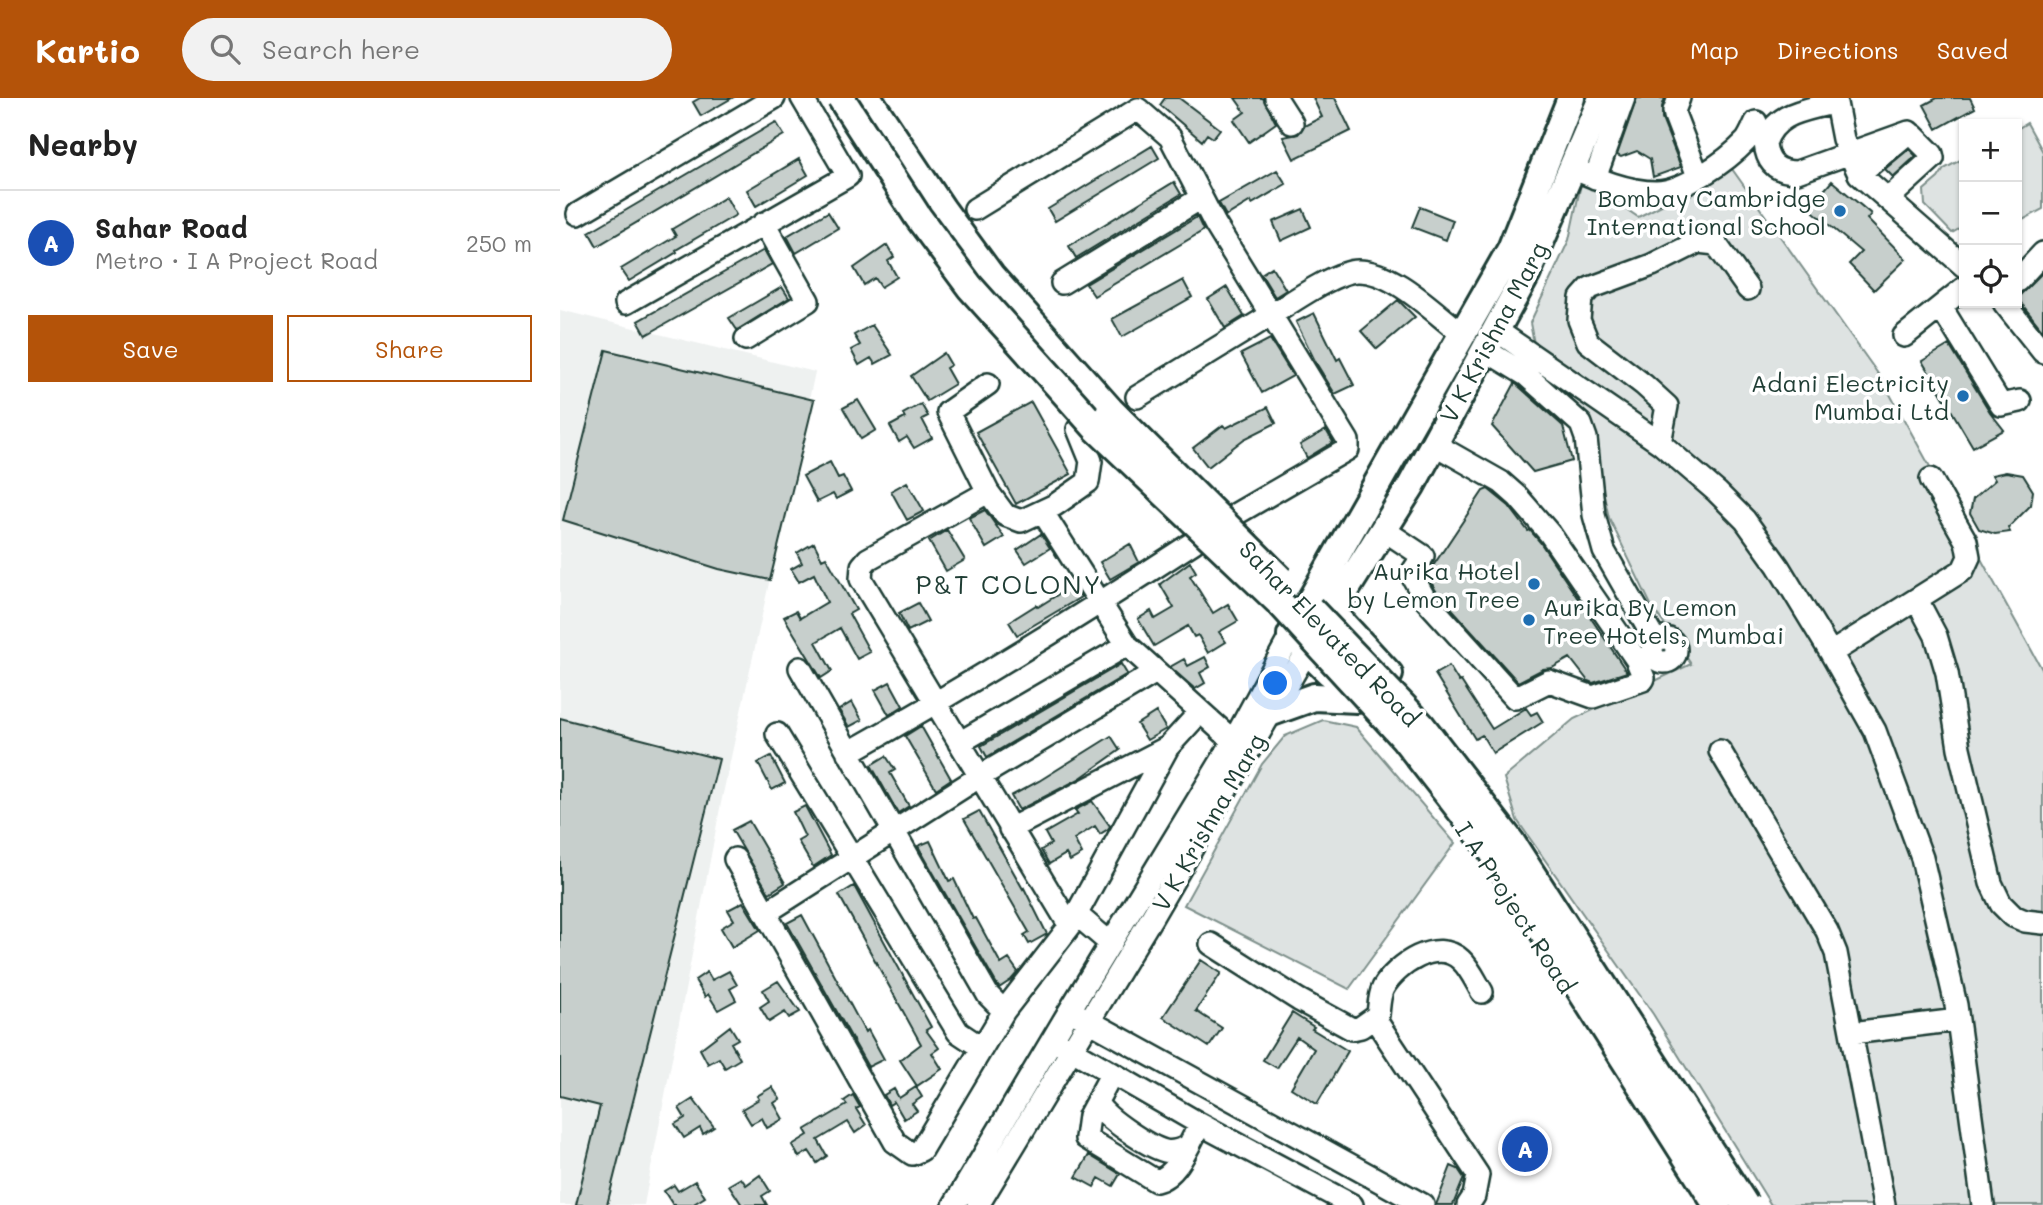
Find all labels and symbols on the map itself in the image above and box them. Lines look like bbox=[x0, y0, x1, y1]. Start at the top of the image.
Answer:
place label: Bombay Cambridge International School bbox=[1587, 182, 1826, 241]
marker: Bombay Cambridge International School bbox=[1832, 203, 1848, 219]
street label: V K Krishna Marg bbox=[1432, 236, 1554, 428]
place label: Adani Electricity Mumbai Ltd bbox=[1751, 367, 1949, 426]
marker: Adani Electricity Mumbai Ltd bbox=[1955, 388, 1971, 404]
street label: Sahar Elevated Road bbox=[1233, 533, 1427, 733]
place label: Aurika Hotel by Lemon Tree bbox=[1348, 555, 1520, 614]
district label: P&T COLONY bbox=[915, 567, 1103, 601]
marker: Aurika Hotel by Lemon Tree bbox=[1526, 576, 1542, 592]
place label: Aurika By Lemon Tree Hotels, Mumbai bbox=[1543, 591, 1784, 650]
marker: Aurika By Lemon Tree Hotels, Mumbai bbox=[1521, 612, 1537, 628]
your location bbox=[1258, 666, 1292, 700]
street label: V K Krishna Marg bbox=[1144, 727, 1272, 917]
street label: I A Project Road bbox=[1449, 815, 1583, 999]
pin: A bbox=[1502, 1123, 1548, 1175]

